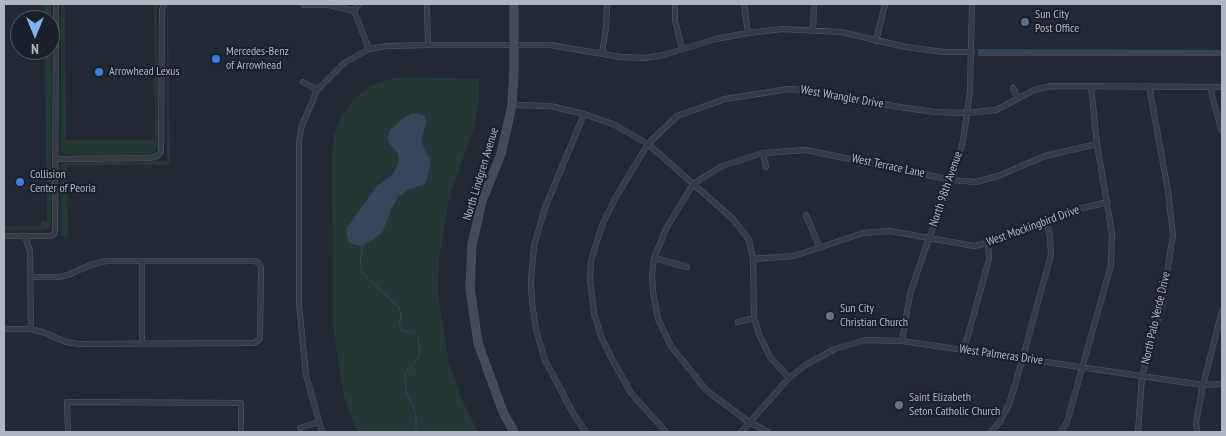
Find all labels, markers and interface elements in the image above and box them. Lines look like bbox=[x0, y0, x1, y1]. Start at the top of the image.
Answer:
place label: Sun City Post Office bbox=[1035, 8, 1079, 36]
north arrow bbox=[10, 10, 60, 60]
marker: Sun City Post Office bbox=[1019, 16, 1031, 28]
text: N bbox=[31, 40, 39, 58]
place label: Mercedes-Benz of Arrowhead bbox=[226, 45, 289, 73]
marker: Mercedes-Benz of Arrowhead bbox=[210, 53, 222, 65]
place label: Arrowhead Lexus bbox=[109, 65, 180, 79]
marker: Arrowhead Lexus bbox=[93, 66, 105, 78]
street label: West Wrangler Drive bbox=[799, 83, 885, 111]
street label: North Lindgren Avenue bbox=[460, 126, 502, 222]
street label: North 98th Avenue bbox=[926, 149, 966, 229]
street label: West Terrace Lane bbox=[850, 151, 926, 181]
place label: Collision Center of Peoria bbox=[30, 168, 96, 196]
marker: Collision Center of Peoria bbox=[14, 176, 26, 188]
street label: West Mockingbird Drive bbox=[985, 202, 1081, 250]
street label: North Palo Verde Drive bbox=[1138, 270, 1174, 366]
place label: Sun City Christian Church bbox=[840, 302, 908, 330]
marker: Sun City Christian Church bbox=[824, 310, 836, 322]
street label: West Palmeras Drive bbox=[958, 342, 1044, 368]
place label: Saint Elizabeth Seton Catholic Church bbox=[909, 391, 1000, 419]
marker: Saint Elizabeth Seton Catholic Church bbox=[893, 399, 905, 411]

